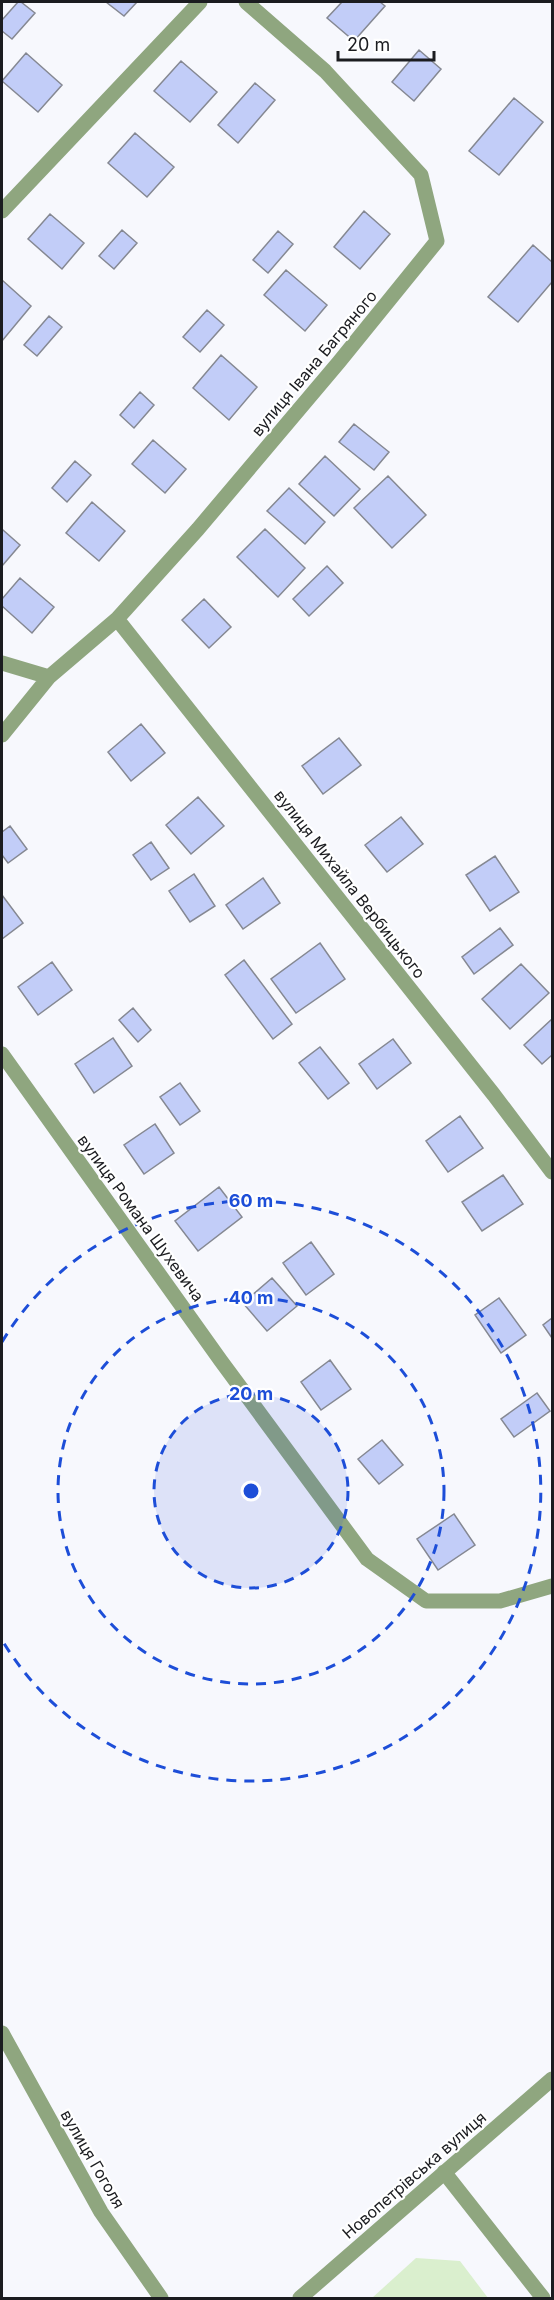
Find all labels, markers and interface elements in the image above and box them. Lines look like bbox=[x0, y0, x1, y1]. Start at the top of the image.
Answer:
scale bar bbox=[338, 24, 434, 62]
text: 20 m bbox=[347, 34, 390, 55]
street label: вулиця Івана Багряного bbox=[247, 286, 381, 440]
street label: вулиця Михайла Вербицького bbox=[270, 786, 430, 982]
street label: вулиця Романа Шухевича bbox=[74, 1131, 208, 1305]
text: 60 m bbox=[229, 1190, 273, 1211]
text: 40 m bbox=[229, 1287, 274, 1308]
text: 20 m bbox=[229, 1383, 273, 1404]
centre of rings bbox=[241, 1481, 261, 1501]
street label: вулиця Гоголя bbox=[57, 2106, 129, 2212]
street label: Новопетрівська вулиця bbox=[338, 2107, 490, 2243]

